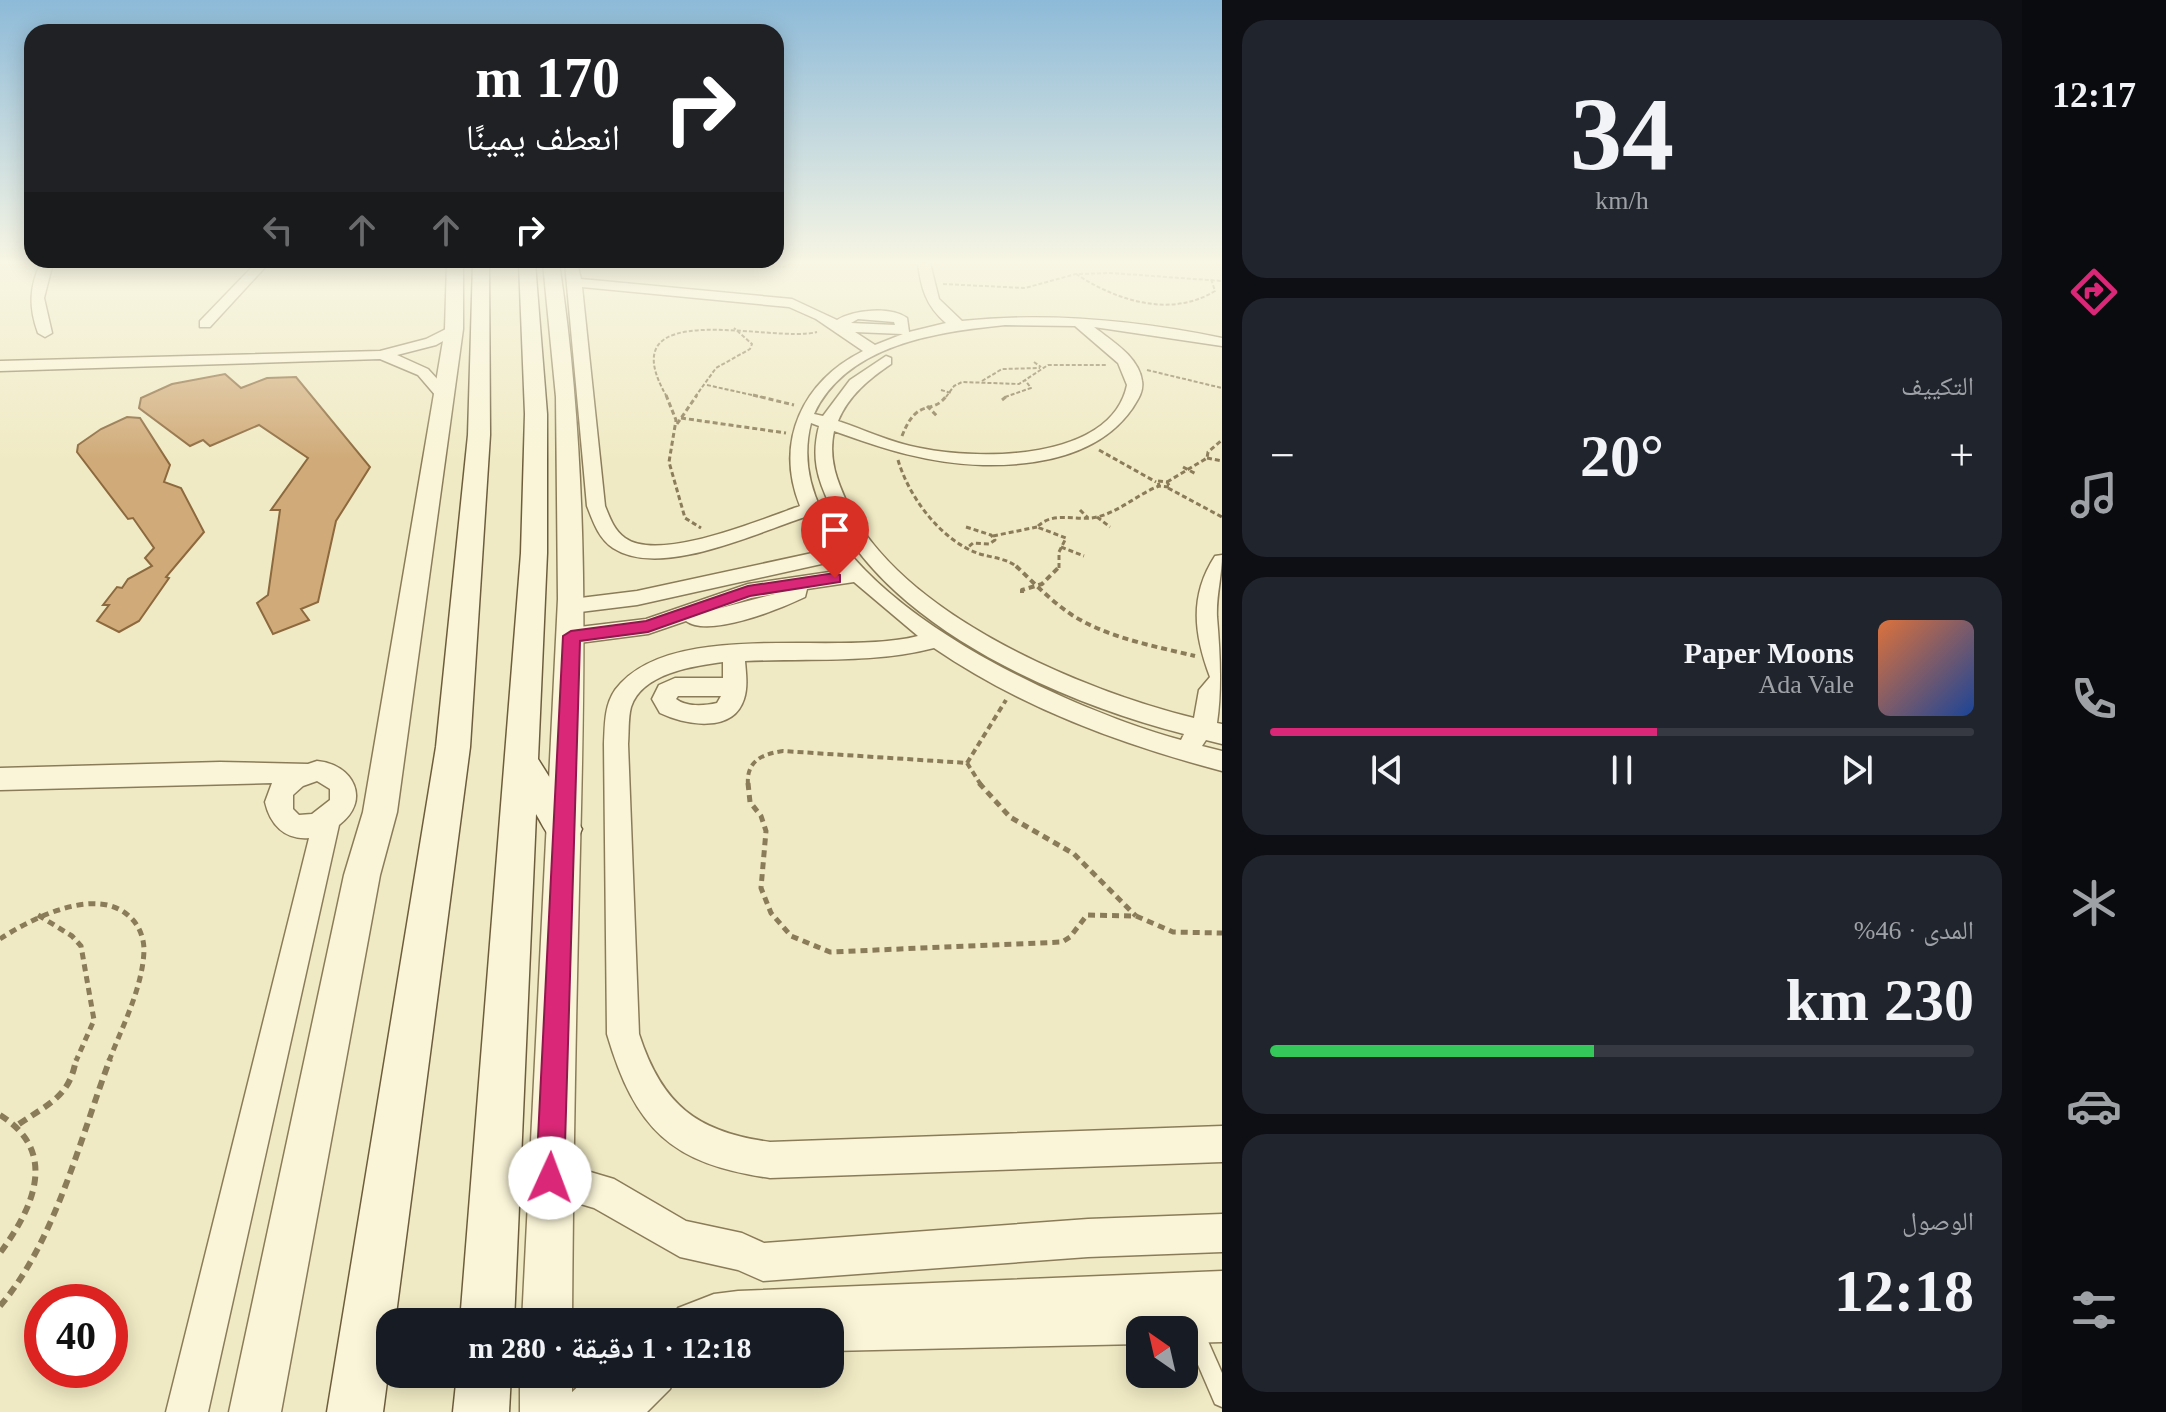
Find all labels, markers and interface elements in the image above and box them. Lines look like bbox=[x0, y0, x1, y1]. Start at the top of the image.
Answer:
text: 170 m bbox=[475, 47, 620, 109]
icon: right bbox=[648, 56, 752, 160]
text: 12:17 bbox=[2052, 75, 2136, 115]
text: 34 bbox=[1570, 76, 1674, 191]
text: انعطف يمينًا bbox=[466, 118, 620, 158]
text: km/h bbox=[1595, 186, 1649, 215]
icon: left bbox=[256, 208, 300, 252]
icon: ahead bbox=[340, 208, 384, 252]
icon: ahead bbox=[424, 208, 468, 252]
icon: right bbox=[508, 208, 552, 252]
icon: directions bbox=[2066, 264, 2122, 320]
text: التكييف bbox=[1901, 372, 1974, 401]
text: 20° bbox=[1580, 423, 1664, 489]
text: − bbox=[1270, 431, 1295, 480]
text: + bbox=[1949, 431, 1974, 480]
icon: music bbox=[2066, 467, 2122, 523]
pin bbox=[801, 496, 869, 578]
icon: arrive bbox=[813, 508, 857, 552]
text: Paper Moons bbox=[1684, 636, 1854, 669]
text: Ada Vale bbox=[1758, 670, 1854, 699]
icon: phone bbox=[2066, 671, 2122, 727]
icon: previous bbox=[1365, 748, 1409, 792]
icon: pause bbox=[1600, 748, 1644, 792]
icon: next bbox=[1835, 748, 1879, 792]
icon: climate bbox=[2066, 875, 2122, 931]
text: المدى · 46% bbox=[1854, 916, 1974, 945]
text: 230 km bbox=[1786, 967, 1974, 1033]
icon: car bbox=[2066, 1078, 2122, 1134]
position arrow bbox=[508, 1136, 592, 1220]
text: الوصول bbox=[1902, 1207, 1974, 1236]
text: 12:18 bbox=[1834, 1258, 1974, 1324]
icon: filters bbox=[2066, 1282, 2122, 1338]
speed limit sign: 40 bbox=[24, 1284, 128, 1388]
north arrow bbox=[1126, 1316, 1198, 1388]
map controls bbox=[1126, 1316, 1198, 1388]
text: 12:18 · 1 دقيقة · 280 m bbox=[468, 1331, 752, 1364]

